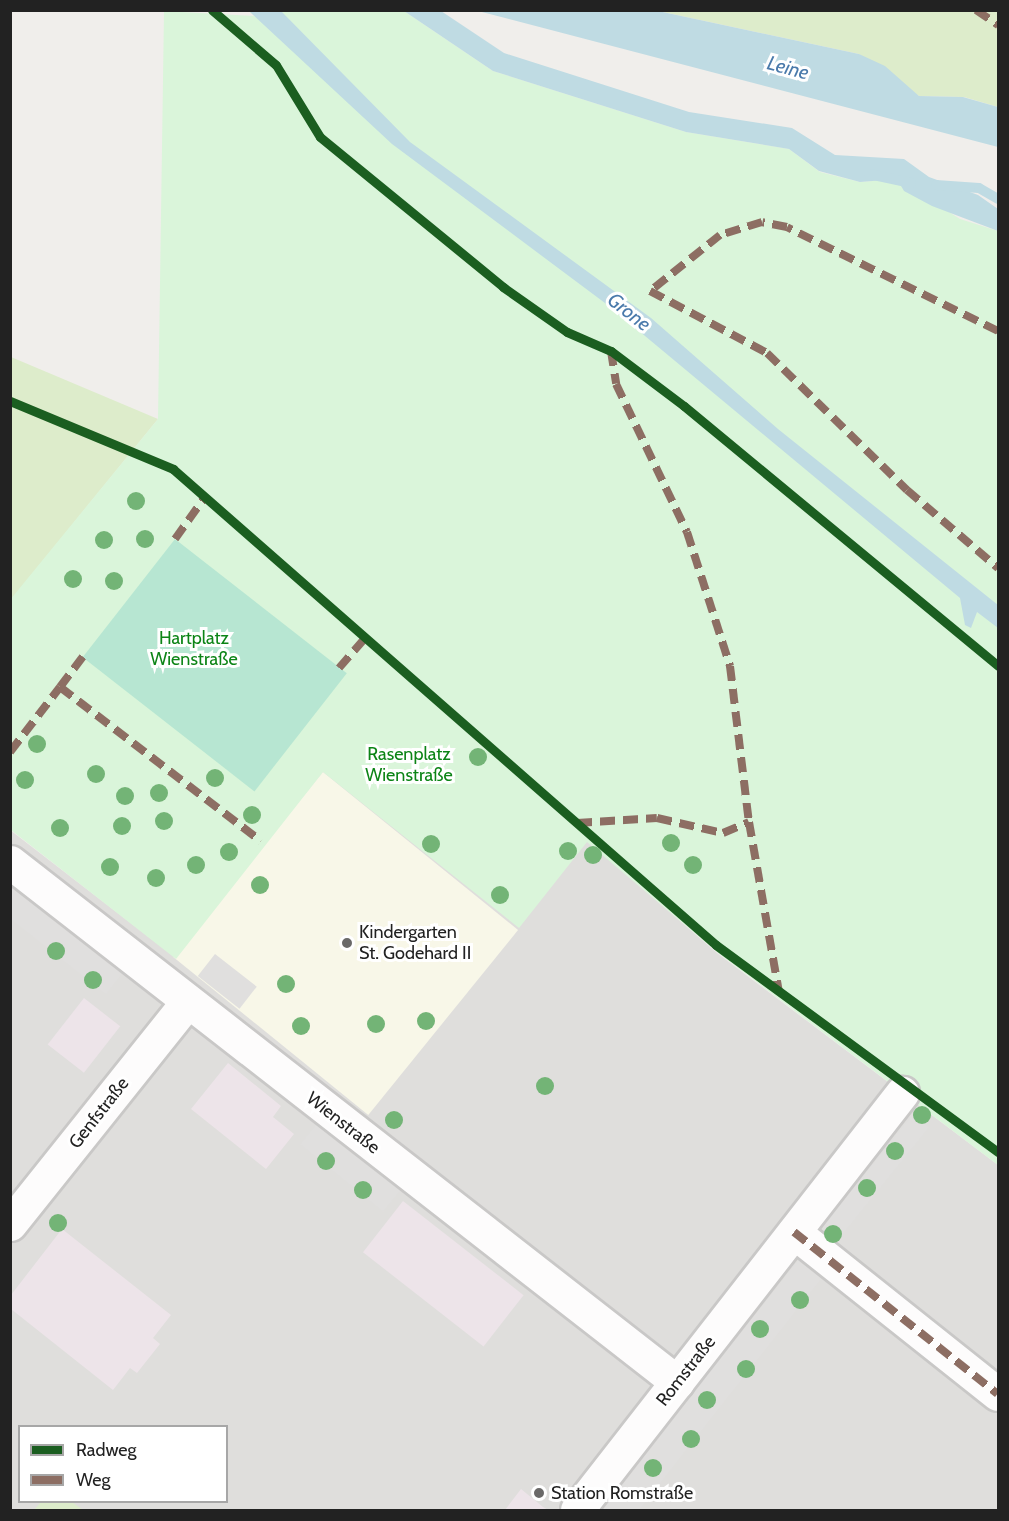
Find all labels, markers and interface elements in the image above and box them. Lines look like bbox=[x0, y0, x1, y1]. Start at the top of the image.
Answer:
water label: Leine bbox=[765, 51, 811, 85]
water label: Grone bbox=[603, 288, 655, 336]
park label: Hartplatz Wienstraße bbox=[150, 628, 238, 670]
park label: Rasenplatz Wienstraße bbox=[365, 744, 453, 786]
place label: Kindergarten St. Godehard II bbox=[359, 922, 471, 964]
marker: Kindergarten St. Godehard II bbox=[340, 936, 354, 950]
street label: Genfstraße bbox=[65, 1073, 133, 1153]
street label: Wienstraße bbox=[302, 1088, 384, 1158]
street label: Romstraße bbox=[652, 1331, 720, 1411]
legend bbox=[18, 1425, 228, 1503]
text: Radweg bbox=[76, 1439, 137, 1461]
text: Weg bbox=[76, 1469, 111, 1491]
place label: Station Romstraße bbox=[551, 1482, 693, 1504]
marker: Station Romstraße bbox=[532, 1486, 546, 1500]

